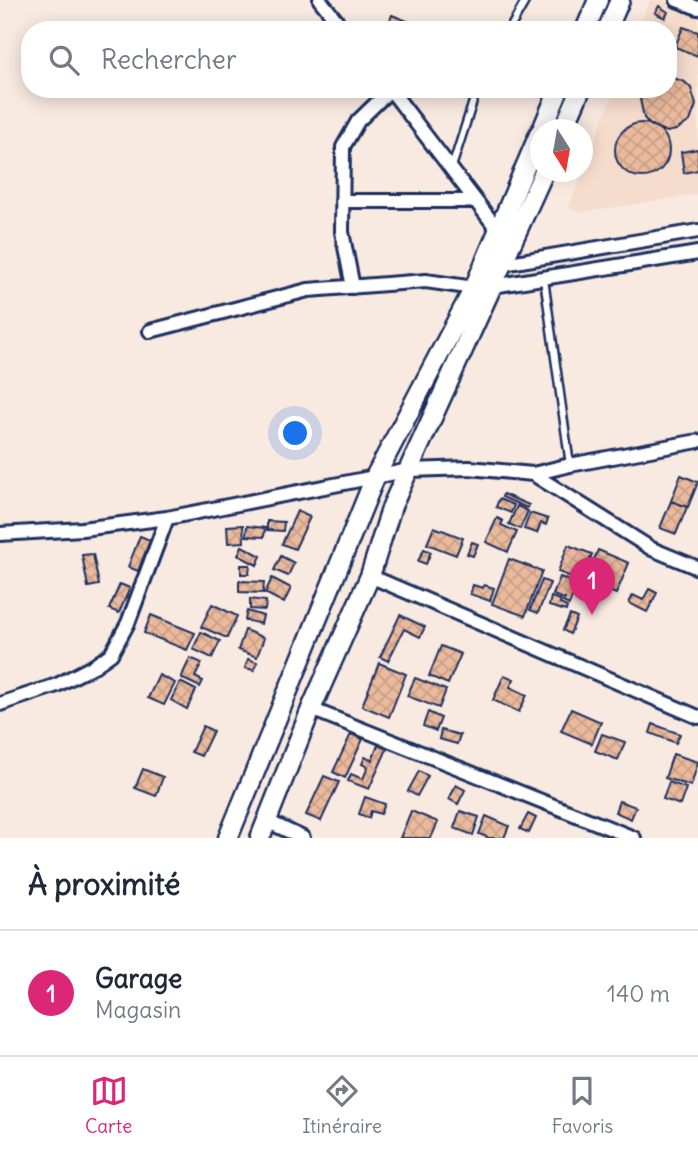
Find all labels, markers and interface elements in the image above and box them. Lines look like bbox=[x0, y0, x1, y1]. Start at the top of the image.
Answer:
search box bbox=[21, 21, 677, 98]
icon: search bbox=[45, 41, 83, 79]
text: Rechercher bbox=[101, 43, 237, 76]
north arrow bbox=[530, 119, 593, 182]
your location bbox=[278, 416, 312, 450]
pin: 1 bbox=[569, 557, 615, 615]
text: À proximité bbox=[28, 865, 180, 903]
text: Garage bbox=[95, 962, 182, 995]
text: 1 bbox=[46, 979, 56, 1008]
text: 140 m bbox=[607, 979, 670, 1008]
text: Magasin bbox=[95, 995, 181, 1024]
tab: Carte bbox=[85, 1072, 132, 1138]
tab: Itinéraire bbox=[302, 1072, 382, 1138]
tab: Favoris bbox=[552, 1072, 613, 1138]

